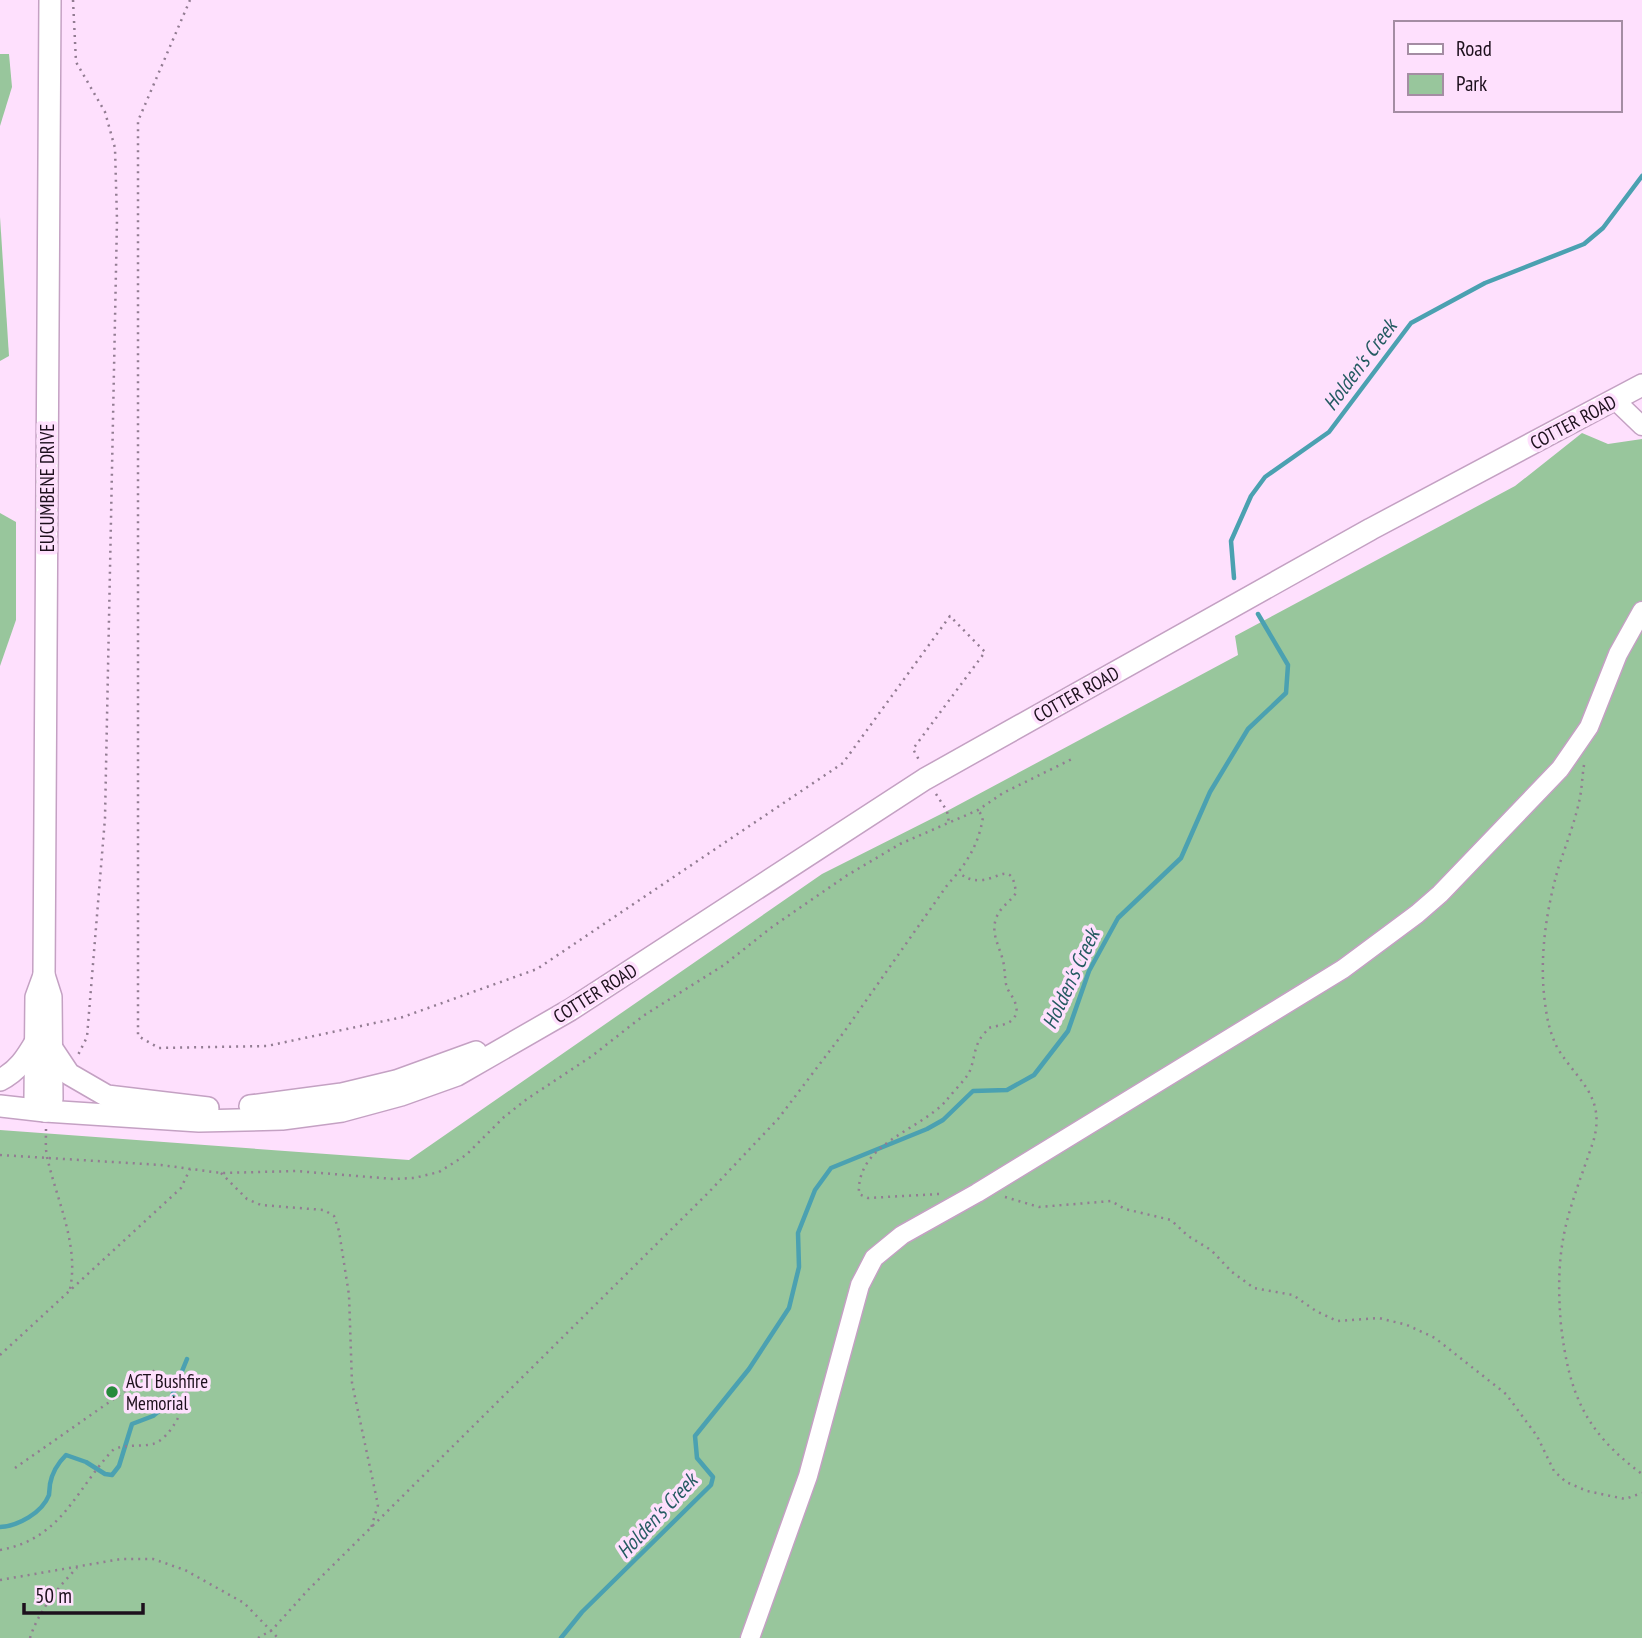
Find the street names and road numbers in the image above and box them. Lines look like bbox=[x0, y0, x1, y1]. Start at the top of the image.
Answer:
street label: COTTER ROAD bbox=[1526, 389, 1620, 455]
street label: EUCUMBENE DRIVE bbox=[35, 424, 59, 552]
street label: COTTER ROAD bbox=[1029, 661, 1123, 727]
street label: COTTER ROAD bbox=[549, 958, 641, 1028]

